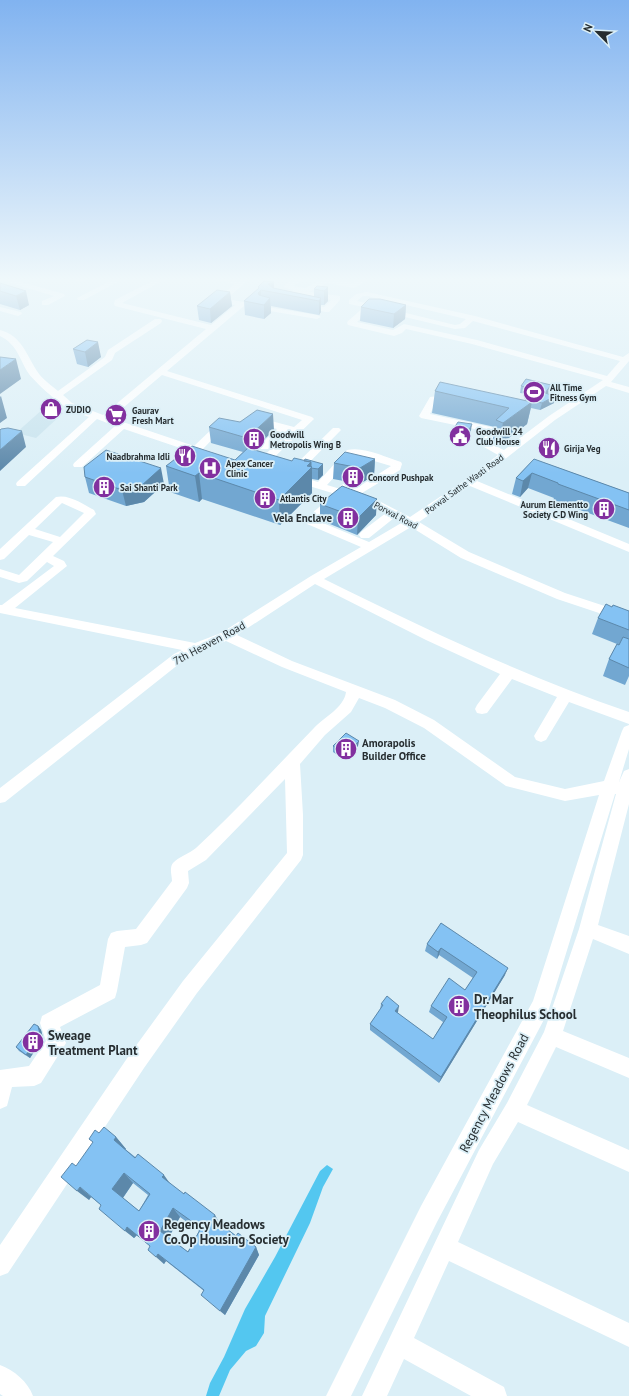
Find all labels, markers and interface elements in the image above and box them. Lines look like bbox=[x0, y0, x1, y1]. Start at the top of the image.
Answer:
north arrow bbox=[577, 12, 617, 52]
text: N bbox=[580, 22, 596, 34]
sports icon: All Time Fitness Gym bbox=[521, 379, 547, 405]
place label: All Time Fitness Gym bbox=[550, 382, 596, 403]
shop icon: ZUDIO bbox=[38, 396, 64, 422]
supermarket icon: Gaurav Fresh Mart bbox=[103, 402, 129, 428]
place label: ZUDIO bbox=[66, 404, 91, 415]
place label: Gaurav Fresh Mart bbox=[132, 405, 174, 426]
public building icon: Goodwill 24 Club House bbox=[447, 423, 473, 449]
building icon: Goodwill Metropolis Wing B bbox=[241, 426, 267, 452]
place label: Goodwill 24 Club House bbox=[476, 426, 523, 447]
place label: Goodwill Metropolis Wing B bbox=[270, 429, 341, 450]
restaurant icon: Girija Veg bbox=[536, 435, 562, 461]
restaurant icon: Naadbrahma Idli bbox=[172, 443, 198, 469]
place label: Girija Veg bbox=[564, 443, 601, 454]
place label: Naadbrahma Idli bbox=[106, 451, 170, 462]
street label: Porwal Sathe Wasti Road bbox=[422, 452, 506, 516]
hospital icon: Apex Cancer Clinic bbox=[197, 455, 223, 481]
place label: Apex Cancer Clinic bbox=[226, 458, 274, 479]
building icon: Concord Pushpak bbox=[340, 464, 366, 490]
place label: Concord Pushpak bbox=[368, 472, 434, 483]
building icon: Sai Shanti Park bbox=[91, 474, 117, 500]
place label: Sai Shanti Park bbox=[120, 482, 178, 493]
building icon: Atlantis City bbox=[252, 485, 278, 511]
place label: Atlantis City bbox=[280, 493, 327, 504]
building icon: Aurum Elementto Society C-D Wing bbox=[591, 496, 617, 522]
street label: Porwal Road bbox=[372, 499, 420, 531]
place label: Aurum Elementto Society C-D Wing bbox=[521, 499, 588, 520]
building icon: Vela Enclave bbox=[335, 505, 361, 531]
place label: Vela Enclave bbox=[272, 511, 332, 525]
street label: 7th Heaven Road bbox=[170, 618, 248, 668]
building icon: Amorapolis Builder Office bbox=[333, 736, 359, 762]
place label: Amorapolis Builder Office bbox=[362, 736, 426, 763]
place label: Dr. Mar Theophilus School bbox=[474, 991, 577, 1023]
building icon: Dr. Mar Theophilus School bbox=[446, 993, 472, 1019]
place label: Sweage Treatment Plant bbox=[48, 1027, 138, 1059]
building icon: Sweage Treatment Plant bbox=[20, 1029, 46, 1055]
street label: Regency Meadows Road bbox=[455, 1031, 533, 1155]
place label: Regency Meadows Co.Op Housing Society bbox=[164, 1216, 289, 1248]
building icon: Regency Meadows Co.Op Housing Society bbox=[136, 1218, 162, 1244]

